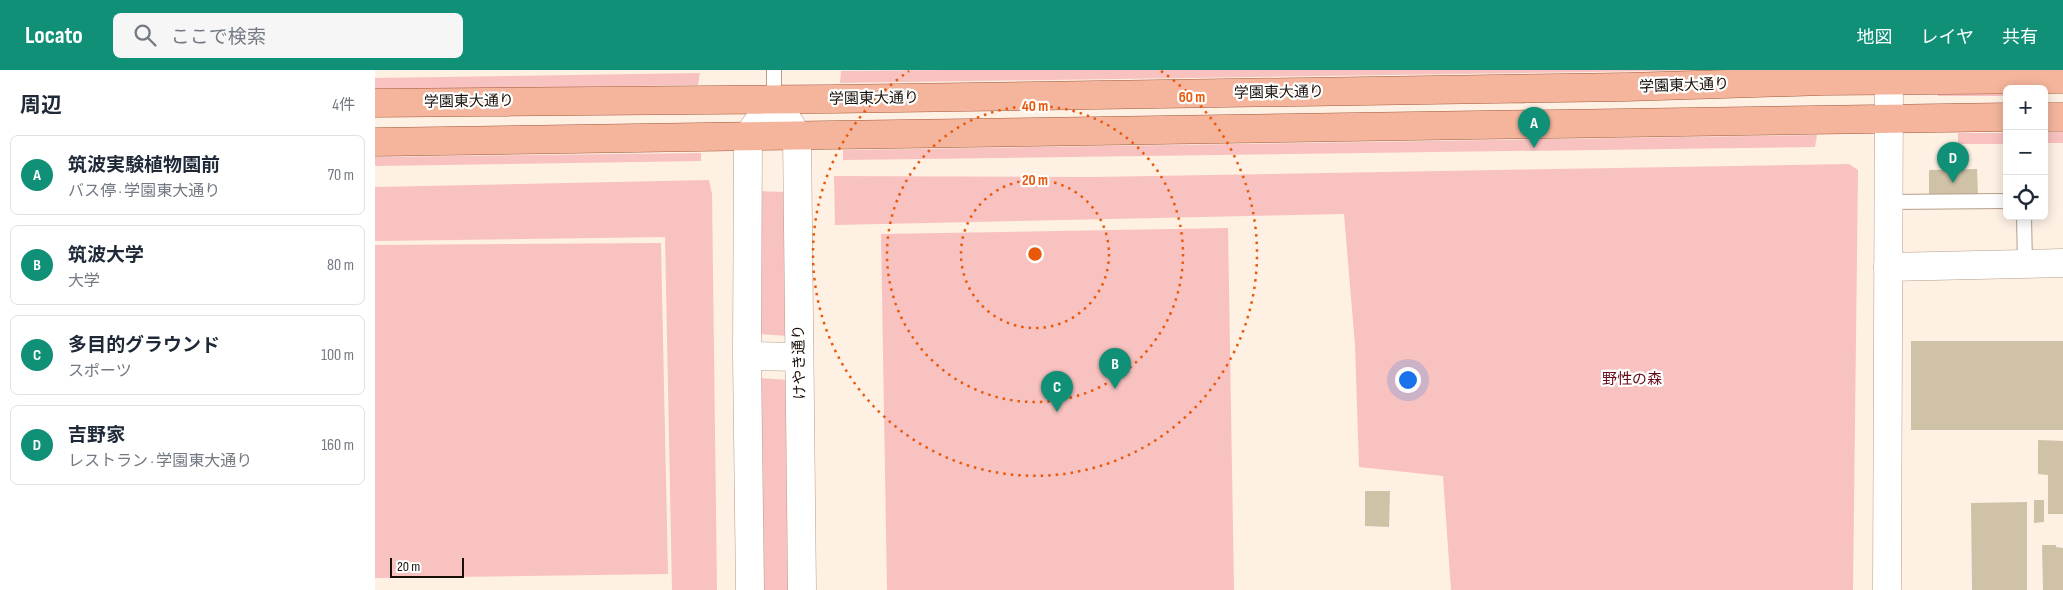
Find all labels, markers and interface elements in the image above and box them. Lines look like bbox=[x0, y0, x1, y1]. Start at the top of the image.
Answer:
search box bbox=[113, 13, 463, 58]
text: Locato bbox=[25, 21, 83, 50]
icon: search bbox=[131, 21, 159, 49]
text: ここで検索 bbox=[171, 26, 266, 49]
text: 地図 bbox=[1857, 27, 1893, 48]
text: レイヤ bbox=[1921, 27, 1974, 48]
text: 共有 bbox=[2002, 27, 2038, 48]
street label: 学園東大通り bbox=[1639, 74, 1729, 97]
street label: 学園東大通り bbox=[1234, 82, 1324, 103]
map controls bbox=[2003, 85, 2048, 220]
button: + bbox=[2003, 85, 2048, 130]
street label: 学園東大通り bbox=[829, 88, 919, 109]
text: 60 m bbox=[1179, 88, 1205, 107]
street label: 学園東大通り bbox=[424, 91, 514, 112]
text: 周辺 bbox=[20, 93, 62, 118]
text: 4件 bbox=[332, 96, 355, 115]
text: 40 m bbox=[1022, 97, 1048, 116]
pin: A bbox=[1518, 107, 1550, 148]
button: − bbox=[2003, 130, 2048, 175]
pin: D bbox=[1937, 142, 1969, 183]
text: 筑波実験植物園前 bbox=[68, 154, 220, 177]
text: A bbox=[33, 166, 41, 185]
text: 70 m bbox=[328, 166, 354, 185]
text: 20 m bbox=[1022, 171, 1048, 190]
button: locate bbox=[2003, 175, 2048, 220]
text: バス停 · 学園東大通り bbox=[68, 182, 220, 201]
text: 筑波大学 bbox=[68, 244, 144, 267]
centre of rings bbox=[1026, 245, 1044, 263]
text: B bbox=[33, 256, 41, 275]
text: 80 m bbox=[327, 256, 354, 275]
text: 大学 bbox=[68, 272, 100, 291]
street label: けやき通り bbox=[789, 324, 810, 400]
text: 多目的グラウンド bbox=[68, 334, 220, 357]
text: C bbox=[33, 346, 41, 365]
text: 100 m bbox=[321, 346, 354, 365]
pin: B bbox=[1099, 348, 1131, 389]
text: スポーツ bbox=[68, 362, 132, 381]
your location bbox=[1395, 367, 1421, 393]
park label: 野性の森 bbox=[1602, 370, 1662, 389]
pin: C bbox=[1041, 371, 1073, 412]
text: 吉野家 bbox=[68, 424, 125, 447]
text: D bbox=[33, 436, 41, 455]
text: 160 m bbox=[321, 436, 354, 455]
text: レストラン · 学園東大通り bbox=[68, 452, 252, 471]
scale bar bbox=[390, 555, 464, 578]
text: 20 m bbox=[397, 558, 420, 575]

